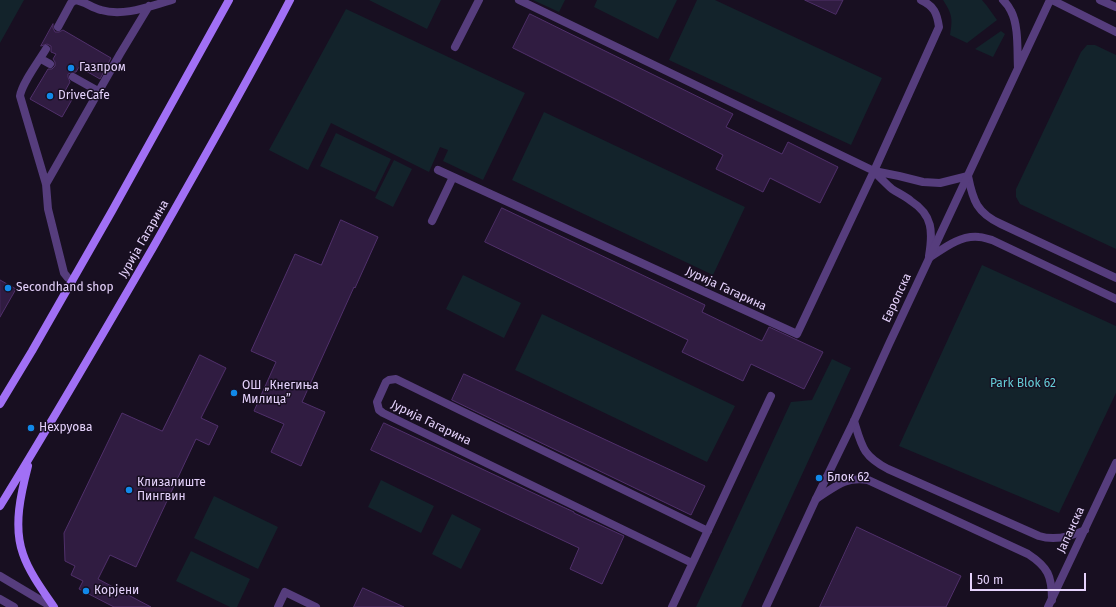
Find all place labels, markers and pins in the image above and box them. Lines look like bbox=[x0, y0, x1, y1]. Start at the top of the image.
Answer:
place label: Газпром bbox=[79, 61, 126, 75]
marker: Газпром bbox=[66, 63, 76, 73]
place label: DriveCafe bbox=[58, 89, 110, 103]
marker: DriveCafe bbox=[45, 91, 55, 101]
place label: Secondhand shop bbox=[16, 281, 114, 295]
marker: Secondhand shop bbox=[3, 283, 13, 293]
place label: ОШ „Кнегиња Милица” bbox=[242, 379, 319, 407]
marker: ОШ „Кнегиња Милица” bbox=[229, 388, 239, 398]
place label: Нехруова bbox=[39, 421, 93, 435]
marker: Нехруова bbox=[26, 423, 36, 433]
place label: Блок 62 bbox=[827, 471, 869, 485]
marker: Блок 62 bbox=[814, 473, 824, 483]
place label: Клизалиште Пингвин bbox=[137, 476, 206, 504]
marker: Клизалиште Пингвин bbox=[124, 485, 134, 495]
place label: Корјени bbox=[94, 584, 139, 598]
marker: Корјени bbox=[81, 586, 91, 596]

